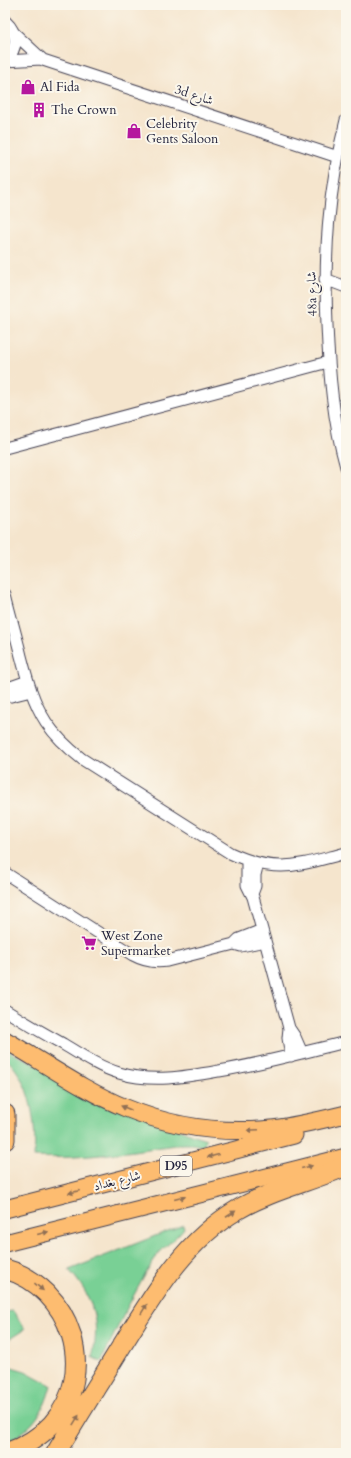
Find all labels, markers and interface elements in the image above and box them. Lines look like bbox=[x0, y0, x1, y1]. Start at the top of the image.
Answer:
shop icon: Al Fida bbox=[19, 78, 37, 96]
place label: Al Fida bbox=[40, 78, 80, 96]
street label: 3d شارع bbox=[172, 80, 216, 112]
building icon: The Crown bbox=[30, 101, 48, 119]
place label: The Crown bbox=[51, 101, 117, 119]
place label: Celebrity Gents Saloon bbox=[146, 115, 219, 148]
shop icon: Celebrity Gents Saloon bbox=[125, 122, 143, 140]
street label: 48a شارع bbox=[303, 271, 323, 317]
place label: West Zone Supermarket bbox=[100, 927, 171, 960]
supermarket icon: West Zone Supermarket bbox=[80, 934, 98, 952]
one-way arrow bbox=[119, 1104, 131, 1110]
one-way arrow bbox=[246, 1127, 259, 1133]
one-way arrow bbox=[207, 1153, 219, 1159]
road number: D95 bbox=[160, 1156, 192, 1176]
one-way arrow bbox=[300, 1163, 313, 1169]
street label: شارع بغداد bbox=[91, 1166, 143, 1197]
one-way arrow bbox=[68, 1189, 80, 1195]
one-way arrow bbox=[174, 1195, 187, 1201]
one-way arrow bbox=[226, 1210, 236, 1218]
one-way arrow bbox=[37, 1230, 49, 1236]
one-way arrow bbox=[34, 1283, 44, 1292]
one-way arrow bbox=[141, 1303, 148, 1315]
one-way arrow bbox=[72, 1415, 80, 1425]

